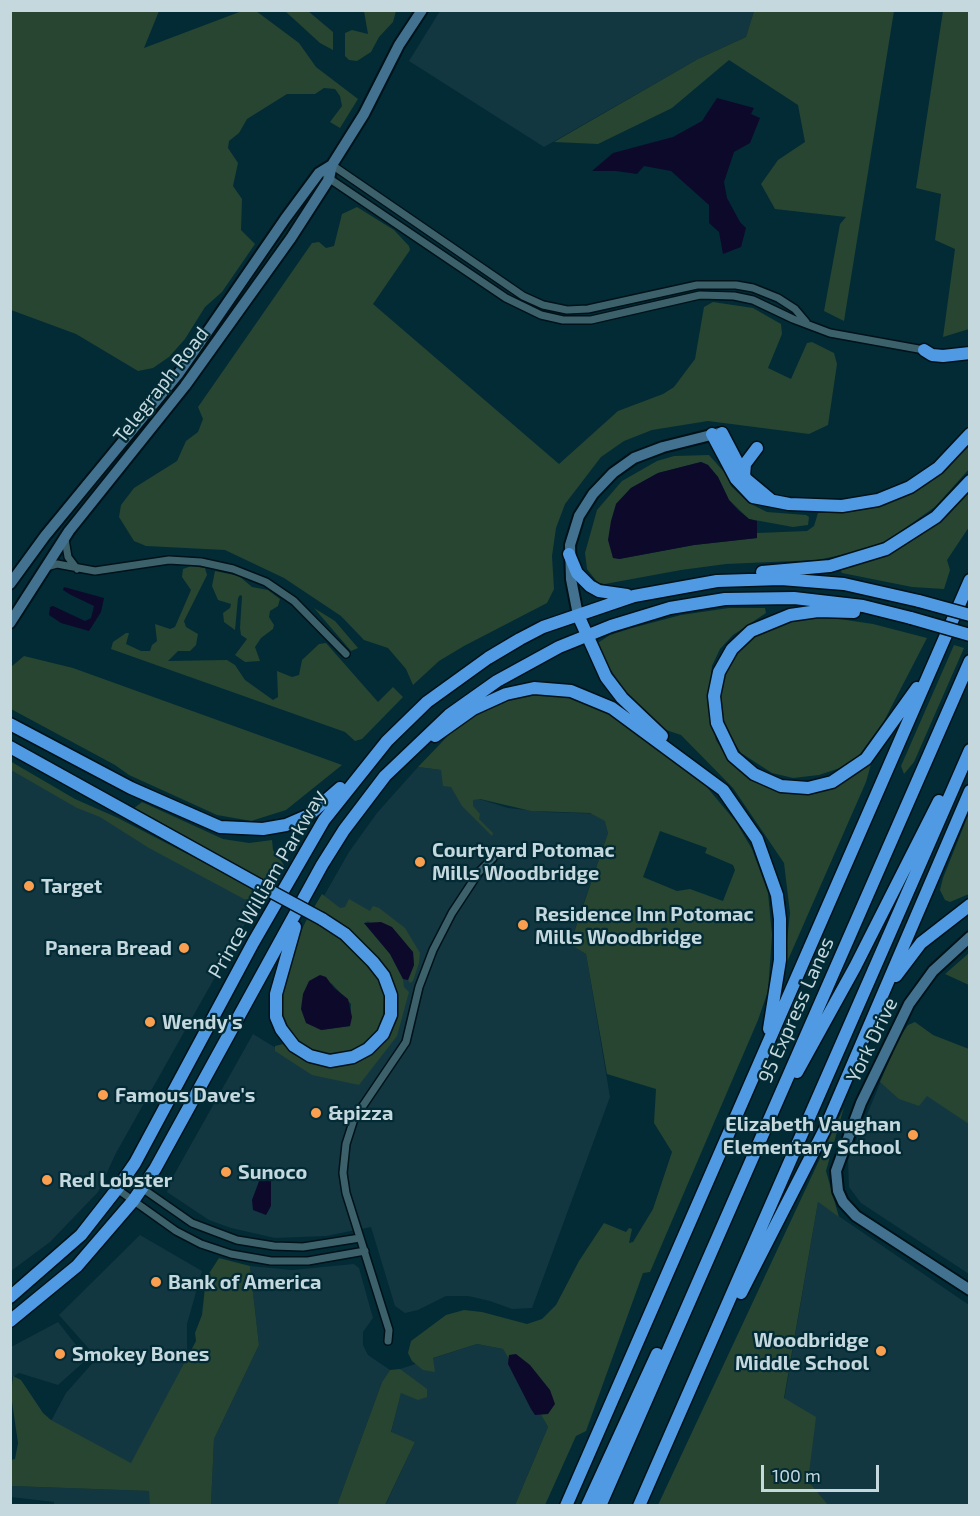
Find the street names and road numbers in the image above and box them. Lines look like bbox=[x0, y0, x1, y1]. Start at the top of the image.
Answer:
street label: Telegraph Road bbox=[108, 322, 214, 448]
street label: Prince William Parkway bbox=[203, 785, 331, 983]
street label: 95 Express Lanes bbox=[753, 933, 839, 1087]
street label: York Drive bbox=[841, 994, 903, 1086]

